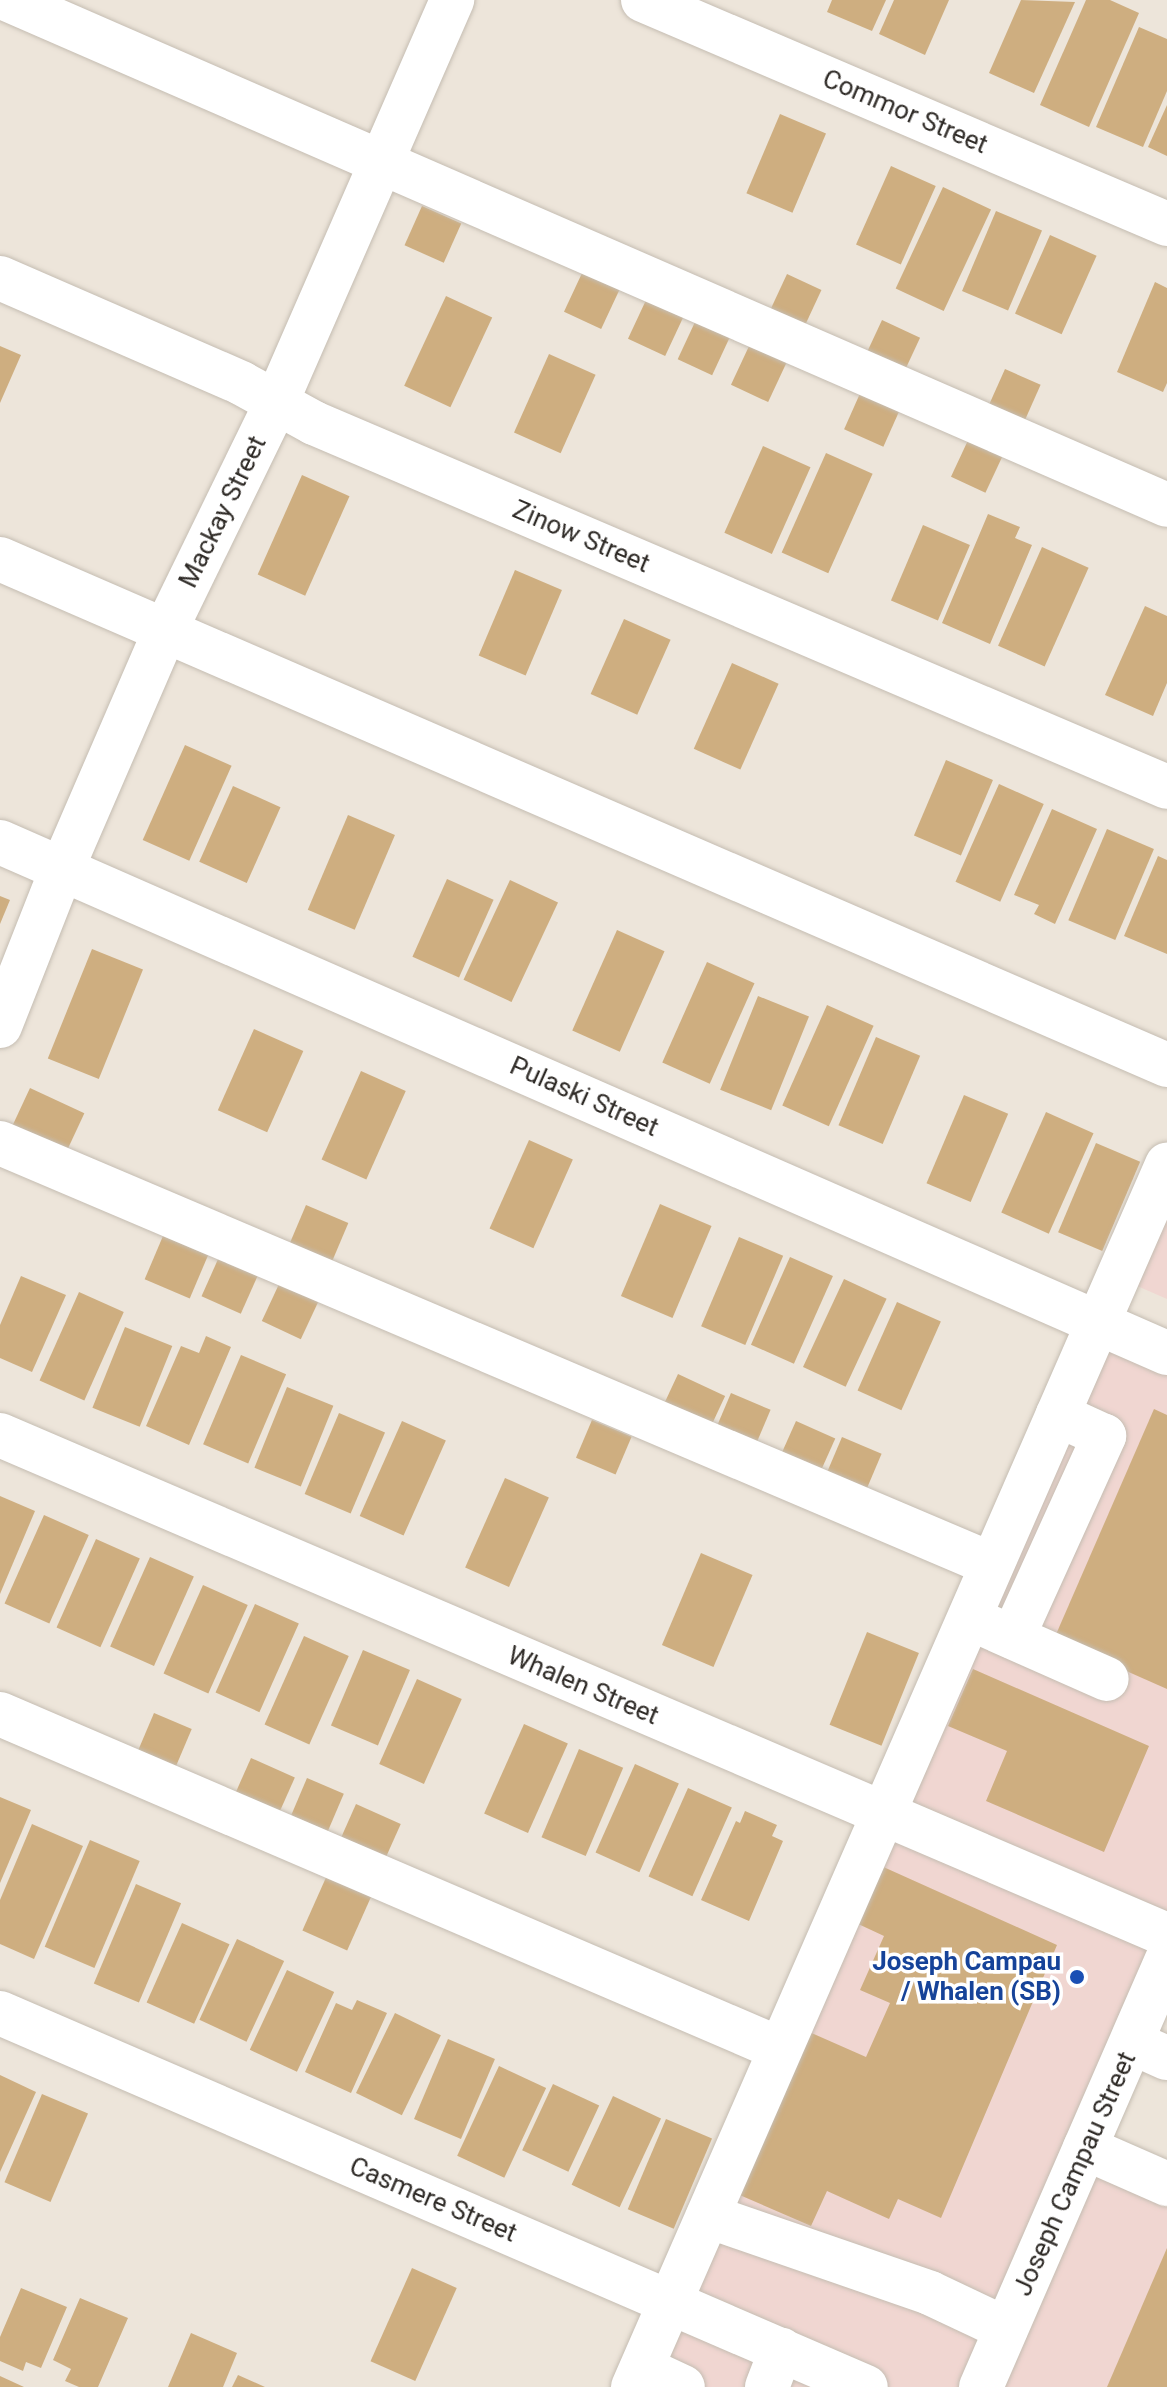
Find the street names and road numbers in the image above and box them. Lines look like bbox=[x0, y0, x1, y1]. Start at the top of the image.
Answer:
street label: Commor Street bbox=[818, 63, 992, 161]
street label: Mackay Street bbox=[173, 431, 273, 593]
street label: Zinow Street bbox=[508, 494, 654, 580]
street label: Pulaski Street bbox=[505, 1050, 663, 1144]
street label: Whalen Street bbox=[503, 1640, 663, 1732]
street label: Joseph Campau Street bbox=[1007, 2047, 1143, 2301]
street label: Casmere Street bbox=[345, 2151, 521, 2249]

